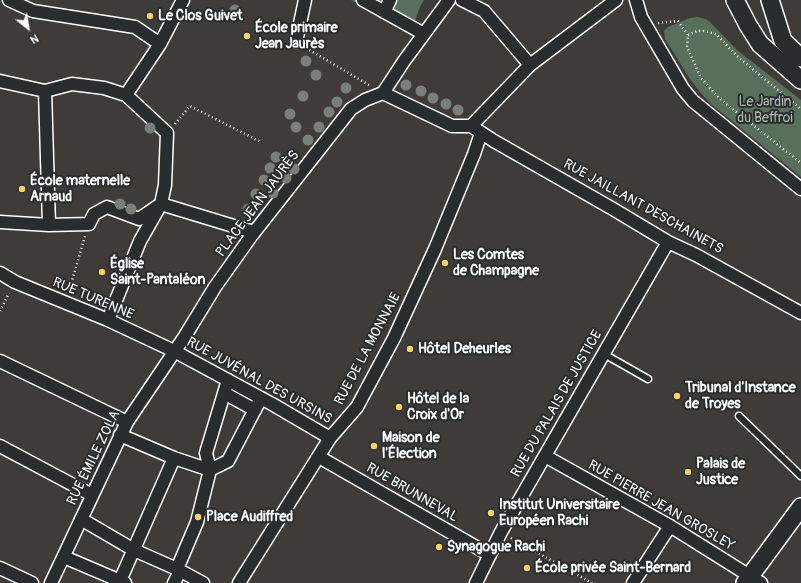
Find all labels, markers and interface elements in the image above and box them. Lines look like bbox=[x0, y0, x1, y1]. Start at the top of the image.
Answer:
north arrow bbox=[8, 8, 48, 48]
place label: Le Clos Guivet bbox=[158, 8, 243, 24]
marker: Le Clos Guivet bbox=[145, 11, 155, 21]
place label: École primaire Jean Jaurès bbox=[255, 20, 338, 52]
text: N bbox=[28, 31, 41, 46]
marker: École primaire Jean Jaurès bbox=[242, 31, 252, 41]
park label: Le Jardin du Beffroi bbox=[737, 94, 793, 126]
street label: PLACE JEAN JAURÈS bbox=[213, 148, 303, 260]
street label: RUE JAILLANT DESCHAINETS bbox=[560, 156, 726, 258]
place label: École maternelle Arnaud bbox=[30, 173, 130, 206]
marker: École maternelle Arnaud bbox=[17, 184, 27, 194]
place label: Les Comtes de Champagne bbox=[453, 247, 539, 280]
place label: Église Saint-Pantaléon bbox=[110, 256, 205, 288]
marker: Les Comtes de Champagne bbox=[440, 258, 450, 268]
marker: Église Saint-Pantaléon bbox=[97, 267, 107, 277]
street label: RUE TURENNE bbox=[50, 274, 136, 324]
street label: RUE DE LA MONNAIE bbox=[331, 290, 405, 408]
street label: RUE DU PALAIS DE JUSTICE bbox=[508, 327, 606, 481]
street label: RUE JUVÉNAL DES URSINS bbox=[183, 334, 335, 428]
place label: Hôtel Deheurles bbox=[418, 341, 511, 357]
marker: Hôtel Deheurles bbox=[405, 344, 415, 354]
place label: Tribunal d'Instance de Troyes bbox=[685, 380, 796, 412]
place label: Hôtel de la Croix d'Or bbox=[407, 391, 469, 424]
marker: Tribunal d'Instance de Troyes bbox=[672, 391, 682, 401]
marker: Hôtel de la Croix d'Or bbox=[394, 402, 404, 412]
street label: RUE ÉMILE ZOLA bbox=[64, 408, 124, 508]
place label: Maison de l'Élection bbox=[382, 430, 440, 462]
marker: Maison de l'Élection bbox=[369, 441, 379, 451]
place label: Palais de Justice bbox=[696, 456, 745, 488]
street label: RUE PIERRE JEAN GROSLEY bbox=[585, 457, 737, 555]
street label: RUE BRUNNEVAL bbox=[363, 460, 461, 526]
marker: Palais de Justice bbox=[683, 467, 693, 477]
place label: Institut Universitaire Européen Rachi bbox=[499, 497, 620, 530]
marker: Institut Universitaire Européen Rachi bbox=[486, 508, 496, 518]
place label: Place Audiffred bbox=[206, 509, 293, 525]
marker: Place Audiffred bbox=[193, 512, 203, 522]
place label: Synagogue Rachi bbox=[447, 539, 545, 555]
marker: Synagogue Rachi bbox=[434, 542, 444, 552]
place label: École privée Saint-Bernard bbox=[535, 560, 691, 576]
marker: École privée Saint-Bernard bbox=[522, 563, 532, 573]

